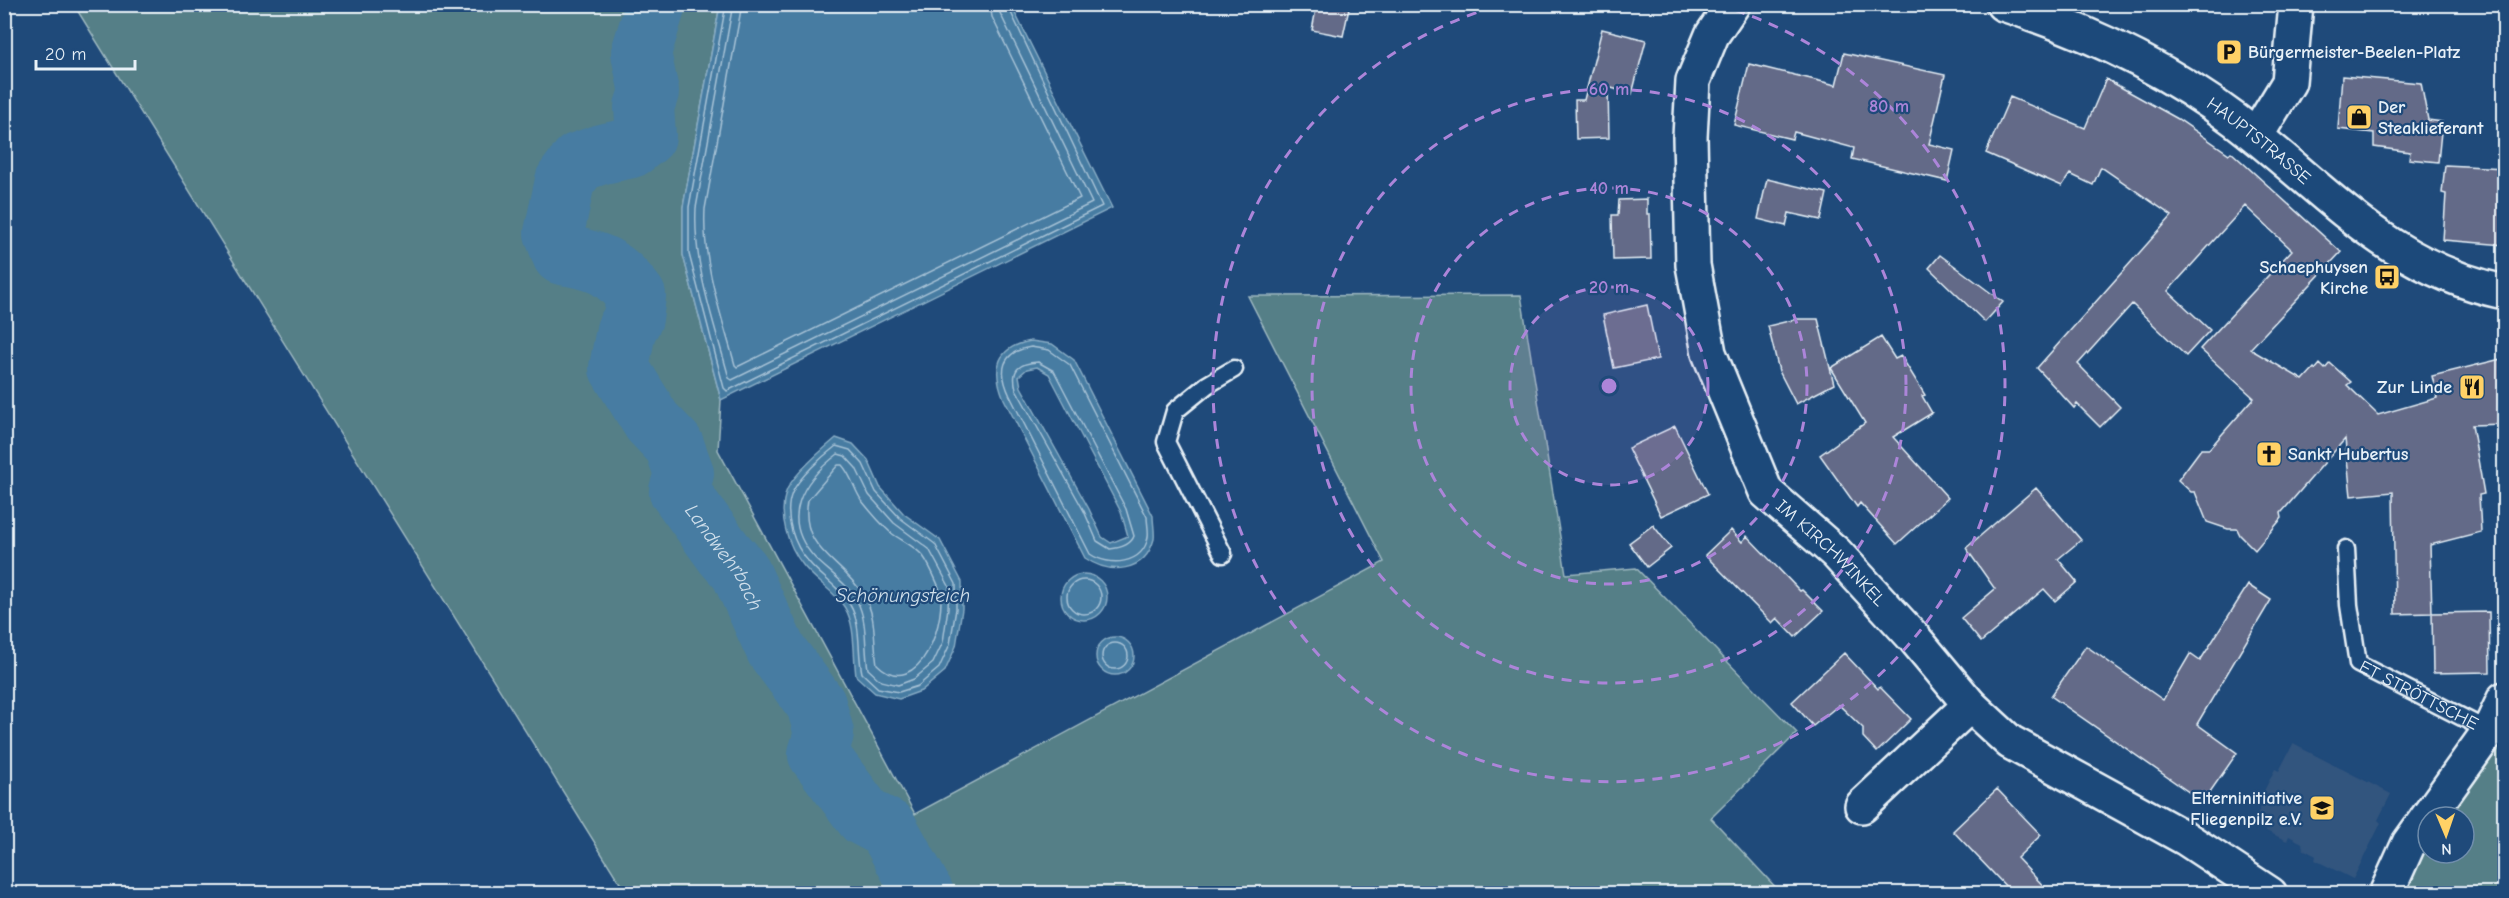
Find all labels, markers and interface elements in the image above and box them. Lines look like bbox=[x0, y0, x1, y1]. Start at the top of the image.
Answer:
scale bar bbox=[36, 33, 135, 71]
parking icon: Bürgermeister-Beelen-Platz bbox=[2214, 37, 2244, 67]
place label: Bürgermeister-Beelen-Platz bbox=[2248, 42, 2461, 63]
text: 20 m bbox=[45, 44, 86, 65]
text: 60 m bbox=[1589, 79, 1629, 100]
street label: HAUPTSTRASSE bbox=[2203, 93, 2315, 189]
text: 80 m bbox=[1869, 96, 1909, 117]
place label: Der Steaklieferant bbox=[2378, 97, 2484, 139]
shop icon: Der Steaklieferant bbox=[2344, 102, 2374, 132]
text: 40 m bbox=[1589, 178, 1629, 199]
place label: Schaephuysen Kirche bbox=[2260, 257, 2368, 299]
bus stop icon: Schaephuysen Kirche bbox=[2372, 262, 2402, 292]
text: 20 m bbox=[1589, 277, 1629, 298]
restaurant icon: Zur Linde bbox=[2457, 372, 2487, 402]
centre of rings bbox=[1599, 376, 1619, 396]
place label: Zur Linde bbox=[2377, 377, 2452, 398]
church icon: Sankt Hubertus bbox=[2254, 439, 2284, 469]
place label: Sankt Hubertus bbox=[2288, 444, 2409, 465]
street label: IM KIRCHWINKEL bbox=[1771, 495, 1890, 611]
water label: Landwehrbach bbox=[680, 500, 767, 614]
water label: Schönungsteich bbox=[836, 584, 970, 607]
street label: ET STRÖTTSCHE bbox=[2355, 656, 2482, 735]
place label: Elterninitiative Fliegenpilz e.V. bbox=[2190, 788, 2302, 830]
school or university icon: Elterninitiative Fliegenpilz e.V. bbox=[2307, 793, 2337, 823]
north arrow bbox=[2416, 805, 2476, 865]
text: N bbox=[2441, 840, 2452, 858]

